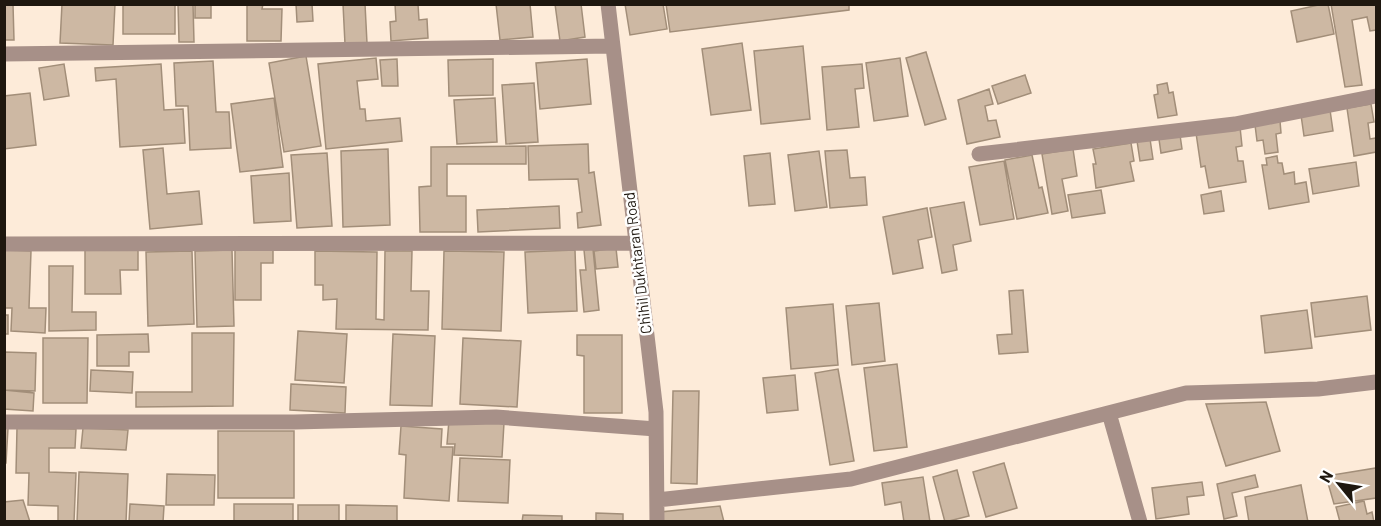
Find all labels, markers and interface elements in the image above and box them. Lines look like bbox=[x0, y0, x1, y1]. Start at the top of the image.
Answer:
street label: Chihil Dukhtaran Road bbox=[619, 191, 655, 335]
north arrow bbox=[1309, 454, 1369, 514]
text: N bbox=[1315, 467, 1336, 486]

